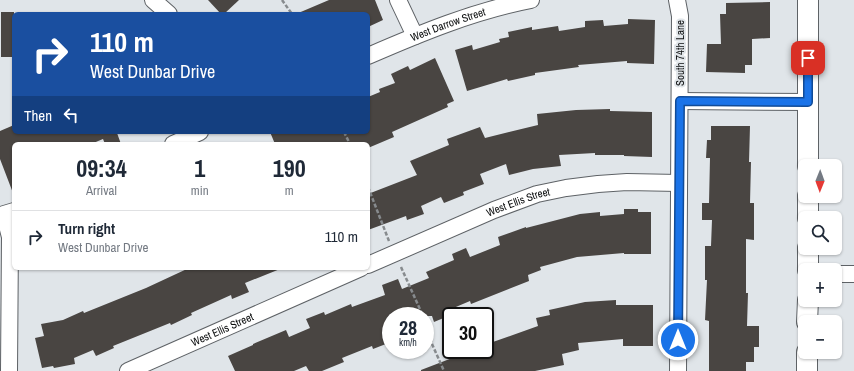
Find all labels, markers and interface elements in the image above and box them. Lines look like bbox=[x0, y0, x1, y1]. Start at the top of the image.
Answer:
street label: West Darrow Street bbox=[408, 4, 488, 44]
street label: South 74th Lane bbox=[673, 20, 687, 86]
text: 110 m bbox=[90, 23, 154, 61]
icon: right bbox=[24, 28, 76, 80]
pin bbox=[791, 41, 825, 75]
icon: arrive bbox=[797, 47, 819, 69]
text: West Dunbar Drive bbox=[90, 59, 215, 84]
icon: left bbox=[60, 104, 82, 126]
text: Then bbox=[24, 105, 52, 126]
text: 09:34 bbox=[76, 152, 127, 184]
text: 1 bbox=[194, 152, 205, 184]
text: 190 bbox=[273, 152, 306, 184]
north arrow bbox=[798, 159, 842, 203]
map controls bbox=[798, 159, 842, 359]
text: Arrival bbox=[86, 182, 117, 199]
text: min bbox=[191, 182, 209, 199]
text: m bbox=[285, 182, 294, 199]
street label: West Ellis Street bbox=[484, 184, 552, 220]
button: search bbox=[798, 211, 842, 255]
text: Turn right bbox=[58, 218, 115, 239]
icon: right bbox=[24, 226, 46, 248]
text: 110 m bbox=[325, 226, 358, 247]
text: West Dunbar Drive bbox=[58, 239, 148, 256]
button: + bbox=[798, 263, 842, 307]
speed limit sign: 30 bbox=[442, 307, 494, 359]
street label: West Ellis Street bbox=[189, 309, 256, 349]
text: 28 bbox=[399, 314, 417, 341]
button: − bbox=[798, 315, 842, 359]
position arrow bbox=[657, 319, 699, 361]
text: km/h bbox=[399, 336, 417, 349]

